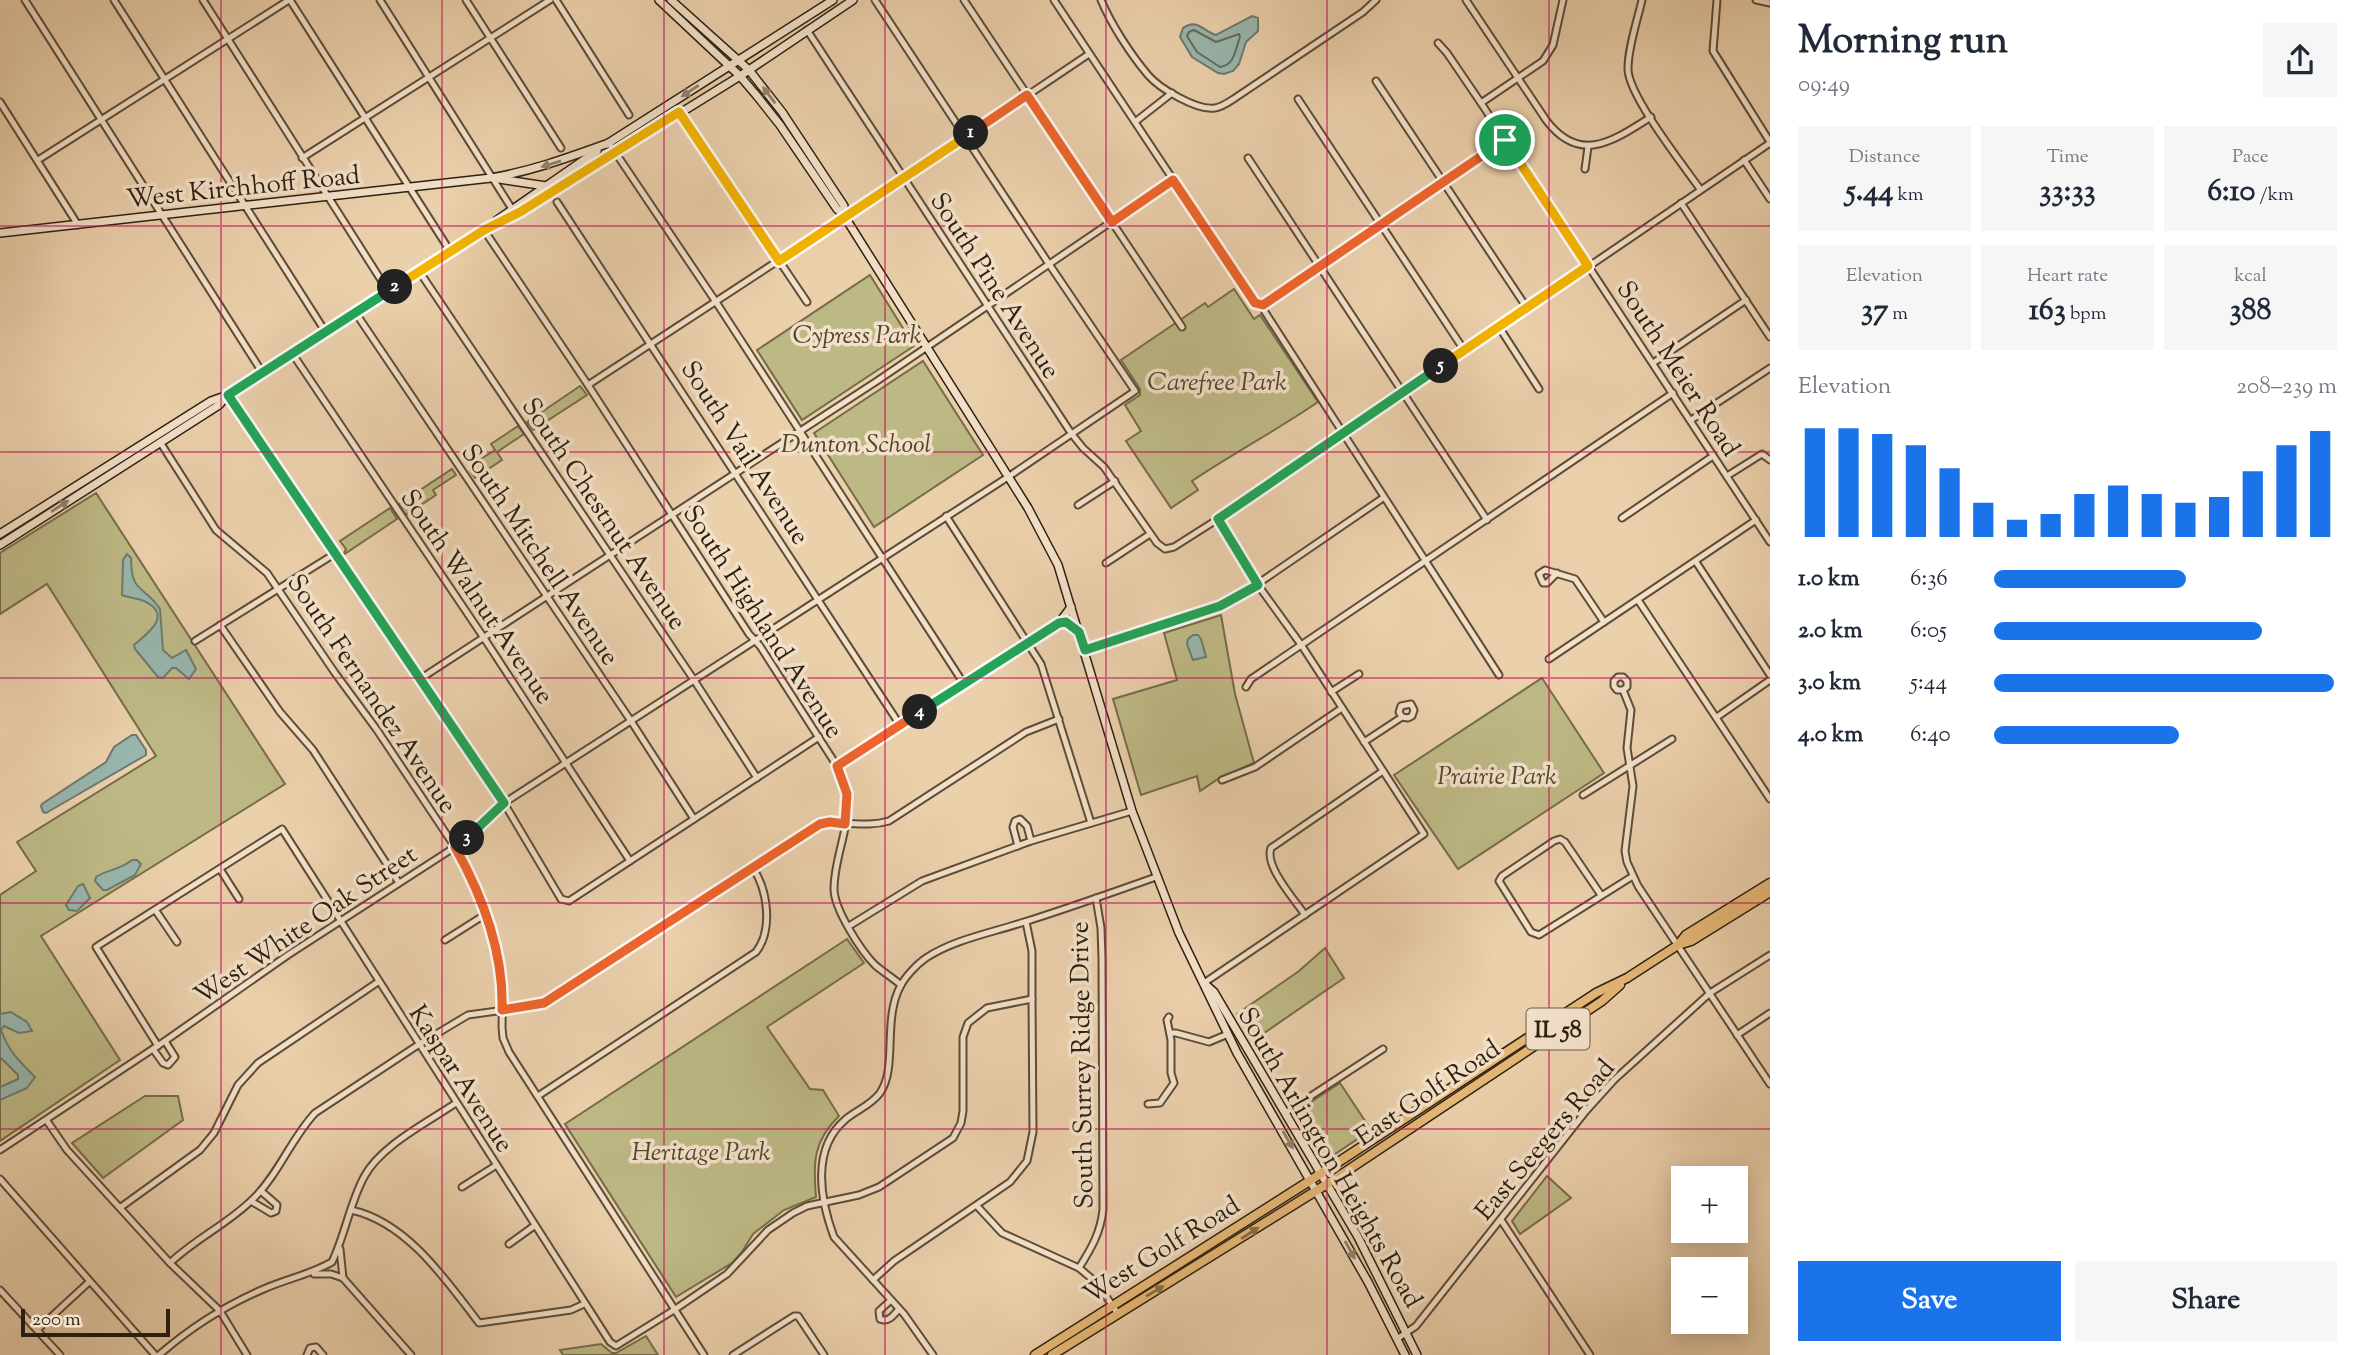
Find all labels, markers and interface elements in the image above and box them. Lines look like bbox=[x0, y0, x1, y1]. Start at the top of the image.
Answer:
text: Morning run bbox=[1798, 16, 2008, 70]
button: share bbox=[2263, 23, 2337, 97]
text: 09:49 bbox=[1798, 69, 1850, 102]
one-way arrow bbox=[680, 85, 700, 98]
one-way arrow bbox=[762, 85, 776, 104]
pin bbox=[1475, 110, 1535, 170]
pin: 1 bbox=[954, 116, 988, 150]
text: 1 bbox=[967, 119, 974, 146]
icon: arrive bbox=[1486, 121, 1524, 159]
text: Distance bbox=[1849, 144, 1920, 171]
text: Time bbox=[2046, 144, 2089, 171]
text: Pace bbox=[2232, 144, 2269, 171]
street label: West Kirchhoff Road bbox=[125, 158, 362, 219]
one-way arrow bbox=[540, 159, 561, 169]
text: 5.44 bbox=[1845, 171, 1893, 214]
text: 33:33 bbox=[2039, 171, 2096, 214]
text: 6:10 bbox=[2207, 171, 2255, 214]
text: km bbox=[1893, 182, 1924, 209]
text: /km bbox=[2255, 182, 2294, 209]
street label: South Pine Avenue bbox=[920, 186, 1068, 387]
text: Elevation bbox=[1846, 263, 1923, 290]
text: Heart rate bbox=[2027, 263, 2108, 290]
text: kcal bbox=[2234, 263, 2267, 290]
pin: 2 bbox=[378, 270, 412, 304]
text: 2 bbox=[390, 273, 399, 300]
street label: South Meier Road bbox=[1606, 274, 1748, 465]
text: 37 bbox=[1861, 290, 1888, 333]
text: 163 bbox=[2029, 290, 2066, 333]
text: 388 bbox=[2229, 290, 2272, 333]
text: m bbox=[1888, 301, 1908, 328]
text: bpm bbox=[2066, 301, 2106, 328]
park label: Cypress Park bbox=[793, 318, 922, 355]
pin: 5 bbox=[1424, 348, 1458, 384]
text: 5 bbox=[1437, 352, 1444, 379]
street label: South Vail Avenue bbox=[670, 354, 817, 553]
park label: Carefree Park bbox=[1147, 365, 1287, 402]
text: Elevation bbox=[1798, 371, 1891, 404]
text: 208–239 m bbox=[2236, 371, 2337, 404]
street label: South Chestnut Avenue bbox=[511, 391, 695, 638]
park label: Dunton School bbox=[781, 427, 932, 464]
street label: South Mitchell Avenue bbox=[451, 437, 627, 673]
street label: South Walnut Avenue bbox=[390, 482, 562, 712]
street label: South Highland Avenue bbox=[672, 498, 851, 746]
one-way arrow bbox=[51, 500, 70, 513]
text: 1.0 km bbox=[1798, 563, 1860, 596]
text: 6:36 bbox=[1910, 563, 1948, 596]
street label: South Fernandez Avenue bbox=[277, 567, 465, 821]
text: 2.0 km bbox=[1798, 615, 1863, 648]
text: 6:05 bbox=[1910, 615, 1947, 648]
text: 3.0 km bbox=[1798, 667, 1861, 700]
text: 5:44 bbox=[1910, 667, 1947, 700]
pin: 4 bbox=[902, 694, 937, 730]
text: 4 bbox=[915, 698, 924, 725]
text: 4.0 km bbox=[1798, 719, 1863, 752]
text: 6:40 bbox=[1910, 719, 1951, 752]
park label: Prairie Park bbox=[1437, 759, 1557, 796]
pin: 3 bbox=[449, 820, 484, 856]
text: 3 bbox=[463, 824, 470, 851]
street label: West White Oak Street bbox=[187, 837, 425, 1015]
street label: South Surrey Ridge Drive bbox=[1062, 921, 1105, 1209]
street label: Kaspar Avenue bbox=[398, 998, 522, 1160]
street label: South Arlington Heights Road bbox=[1227, 1001, 1430, 1316]
road number: IL 58 bbox=[1526, 1009, 1590, 1050]
street label: East Golf Road bbox=[1348, 1032, 1509, 1156]
street label: East Seegers Road bbox=[1467, 1052, 1625, 1229]
one-way arrow bbox=[1282, 1131, 1294, 1150]
park label: Heritage Park bbox=[631, 1135, 771, 1172]
map controls bbox=[1671, 1166, 1748, 1334]
button: + bbox=[1671, 1166, 1748, 1243]
street label: West Golf Road bbox=[1077, 1188, 1248, 1314]
one-way arrow bbox=[1240, 1226, 1259, 1239]
one-way arrow bbox=[1344, 1240, 1356, 1259]
button: − bbox=[1671, 1257, 1748, 1334]
button: Save bbox=[1798, 1261, 2061, 1341]
button: Share bbox=[2075, 1261, 2337, 1341]
one-way arrow bbox=[1146, 1284, 1165, 1297]
scale bar bbox=[21, 1306, 170, 1338]
text: 200 m bbox=[32, 1307, 81, 1334]

